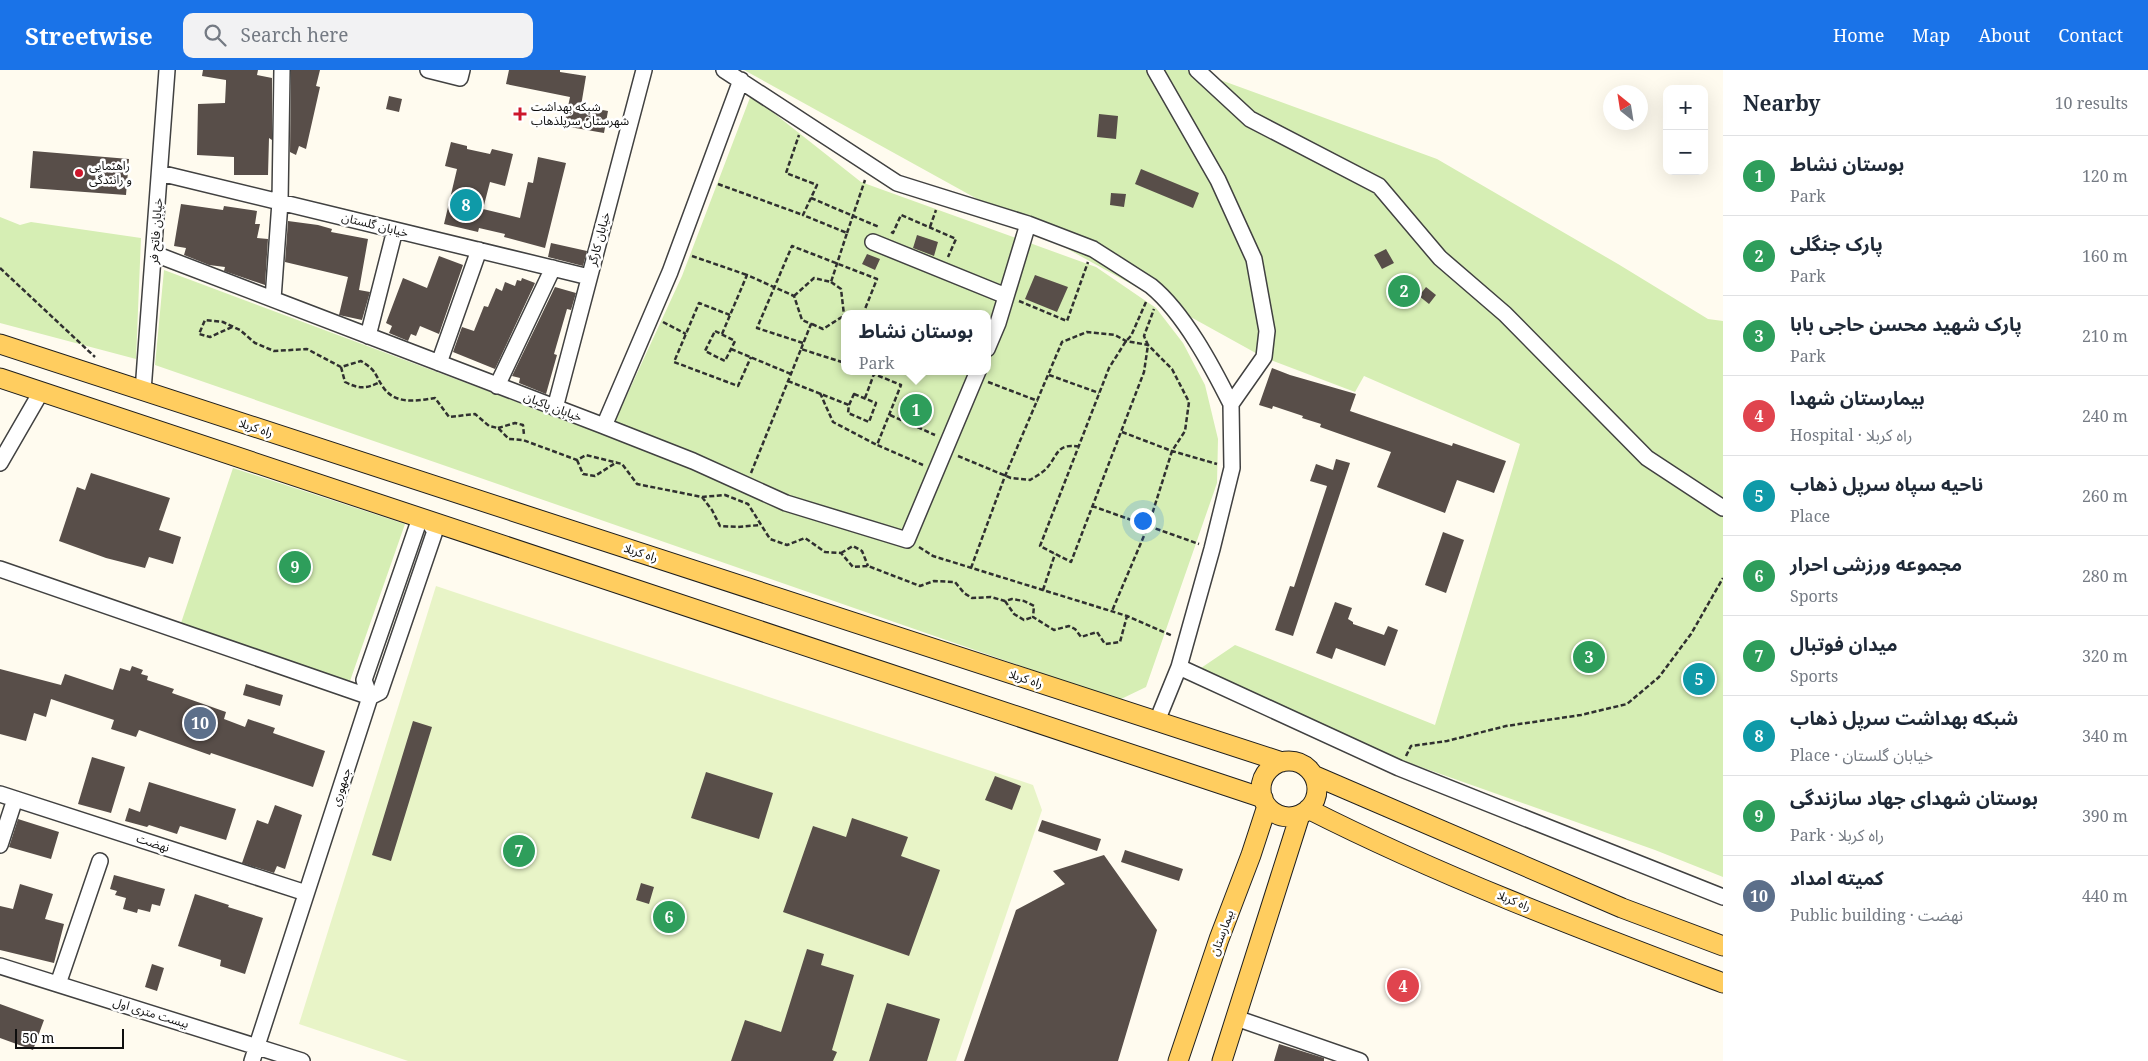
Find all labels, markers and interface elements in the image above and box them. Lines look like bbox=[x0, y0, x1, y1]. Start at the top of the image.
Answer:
search box bbox=[183, 13, 533, 58]
text: Streetwise bbox=[25, 19, 153, 52]
icon: search bbox=[201, 21, 229, 49]
text: Search here bbox=[241, 22, 348, 48]
text: Home bbox=[1833, 23, 1884, 47]
text: Map bbox=[1912, 23, 1950, 47]
text: About bbox=[1978, 23, 2030, 47]
text: Contact bbox=[2058, 23, 2123, 47]
north arrow bbox=[1603, 85, 1648, 130]
map controls bbox=[1663, 85, 1708, 175]
button: + bbox=[1663, 85, 1708, 130]
text: Nearby bbox=[1743, 89, 1821, 117]
text: 10 results bbox=[2055, 92, 2128, 114]
place label: شبکه بهداشت شهرستان سرپلذهاب bbox=[531, 98, 629, 129]
marker: شبکه بهداشت شهرستان سرپلذهاب bbox=[513, 107, 527, 121]
button: − bbox=[1663, 130, 1708, 175]
text: بوستان نشاط bbox=[1790, 151, 1904, 177]
place label: راهنمایی و رانندگی bbox=[89, 157, 132, 188]
text: 1 bbox=[1754, 165, 1764, 187]
text: 120 m bbox=[2082, 165, 2128, 187]
marker: راهنمایی و رانندگی bbox=[73, 167, 85, 179]
text: Park bbox=[1790, 185, 1826, 207]
pin: 8 bbox=[450, 186, 482, 224]
street label: خیابان فاتح فر bbox=[145, 197, 167, 266]
street label: خیابان گلستان bbox=[340, 208, 410, 241]
street label: خیابان کارگر bbox=[583, 210, 614, 269]
text: پارک جنگلی bbox=[1790, 231, 1883, 257]
text: 2 bbox=[1754, 245, 1764, 267]
text: 160 m bbox=[2082, 245, 2128, 267]
text: Park bbox=[1790, 265, 1826, 287]
pin: 2 bbox=[1388, 272, 1420, 310]
popup bbox=[841, 310, 991, 375]
text: پارک شهید محسن حاجی بابا bbox=[1790, 311, 2022, 337]
text: بوستان نشاط bbox=[859, 318, 973, 344]
text: 3 bbox=[1754, 325, 1764, 347]
text: 210 m bbox=[2082, 325, 2128, 347]
text: Park bbox=[1790, 345, 1826, 367]
text: Park bbox=[859, 352, 894, 374]
text: بیمارستان شهدا bbox=[1790, 385, 1925, 411]
street label: خیابان پاکبان bbox=[522, 388, 585, 425]
pin: 1 bbox=[900, 391, 932, 429]
text: 4 bbox=[1754, 405, 1764, 427]
text: 240 m bbox=[2082, 405, 2128, 427]
street label: راه کربلا bbox=[237, 414, 275, 441]
text: Hospital · راه کربلا bbox=[1790, 424, 1912, 446]
text: ناحیه سپاه سرپل ذهاب bbox=[1790, 471, 1983, 497]
text: 5 bbox=[1754, 485, 1764, 507]
text: 260 m bbox=[2082, 485, 2128, 507]
text: Place bbox=[1790, 505, 1830, 527]
your location bbox=[1130, 508, 1156, 534]
street label: راه کربلا bbox=[622, 539, 660, 566]
pin: 9 bbox=[279, 548, 311, 586]
text: مجموعه ورزشی احرار bbox=[1790, 551, 1962, 577]
text: 6 bbox=[1754, 565, 1764, 587]
text: 280 m bbox=[2082, 565, 2128, 587]
text: Sports bbox=[1790, 585, 1838, 607]
text: میدان فوتبال bbox=[1790, 631, 1898, 657]
pin: 3 bbox=[1573, 638, 1605, 676]
text: 7 bbox=[1754, 645, 1764, 667]
text: 320 m bbox=[2082, 645, 2128, 667]
pin: 5 bbox=[1683, 660, 1715, 698]
street label: راه کربلا bbox=[1007, 665, 1045, 692]
text: Sports bbox=[1790, 665, 1838, 687]
pin: 10 bbox=[184, 704, 216, 742]
text: شبکه بهداشت سرپل ذهاب bbox=[1790, 705, 2018, 731]
text: 8 bbox=[1754, 725, 1764, 747]
text: 340 m bbox=[2082, 725, 2128, 747]
text: Place · خیابان گلستان bbox=[1790, 744, 1933, 766]
street label: جمهوری bbox=[326, 766, 355, 808]
text: بوستان شهدای جهاد سازندگی bbox=[1790, 785, 2038, 811]
text: 9 bbox=[1754, 805, 1764, 827]
text: 390 m bbox=[2082, 805, 2128, 827]
text: Park · راه کربلا bbox=[1790, 824, 1884, 846]
street label: نهضت bbox=[134, 829, 172, 856]
pin: 7 bbox=[503, 832, 535, 870]
text: کمیته امداد bbox=[1790, 865, 1884, 891]
text: 10 bbox=[1750, 885, 1768, 907]
text: 440 m bbox=[2082, 885, 2128, 907]
street label: راه کربلا bbox=[1495, 886, 1533, 915]
pin: 6 bbox=[653, 898, 685, 936]
text: Public building · نهضت bbox=[1790, 904, 1963, 926]
street label: بیمارستان bbox=[1205, 907, 1238, 958]
pin: 4 bbox=[1387, 967, 1419, 1005]
street label: بیست متری اول bbox=[111, 993, 191, 1032]
scale bar bbox=[15, 1026, 124, 1049]
text: 50 m bbox=[22, 1028, 55, 1047]

